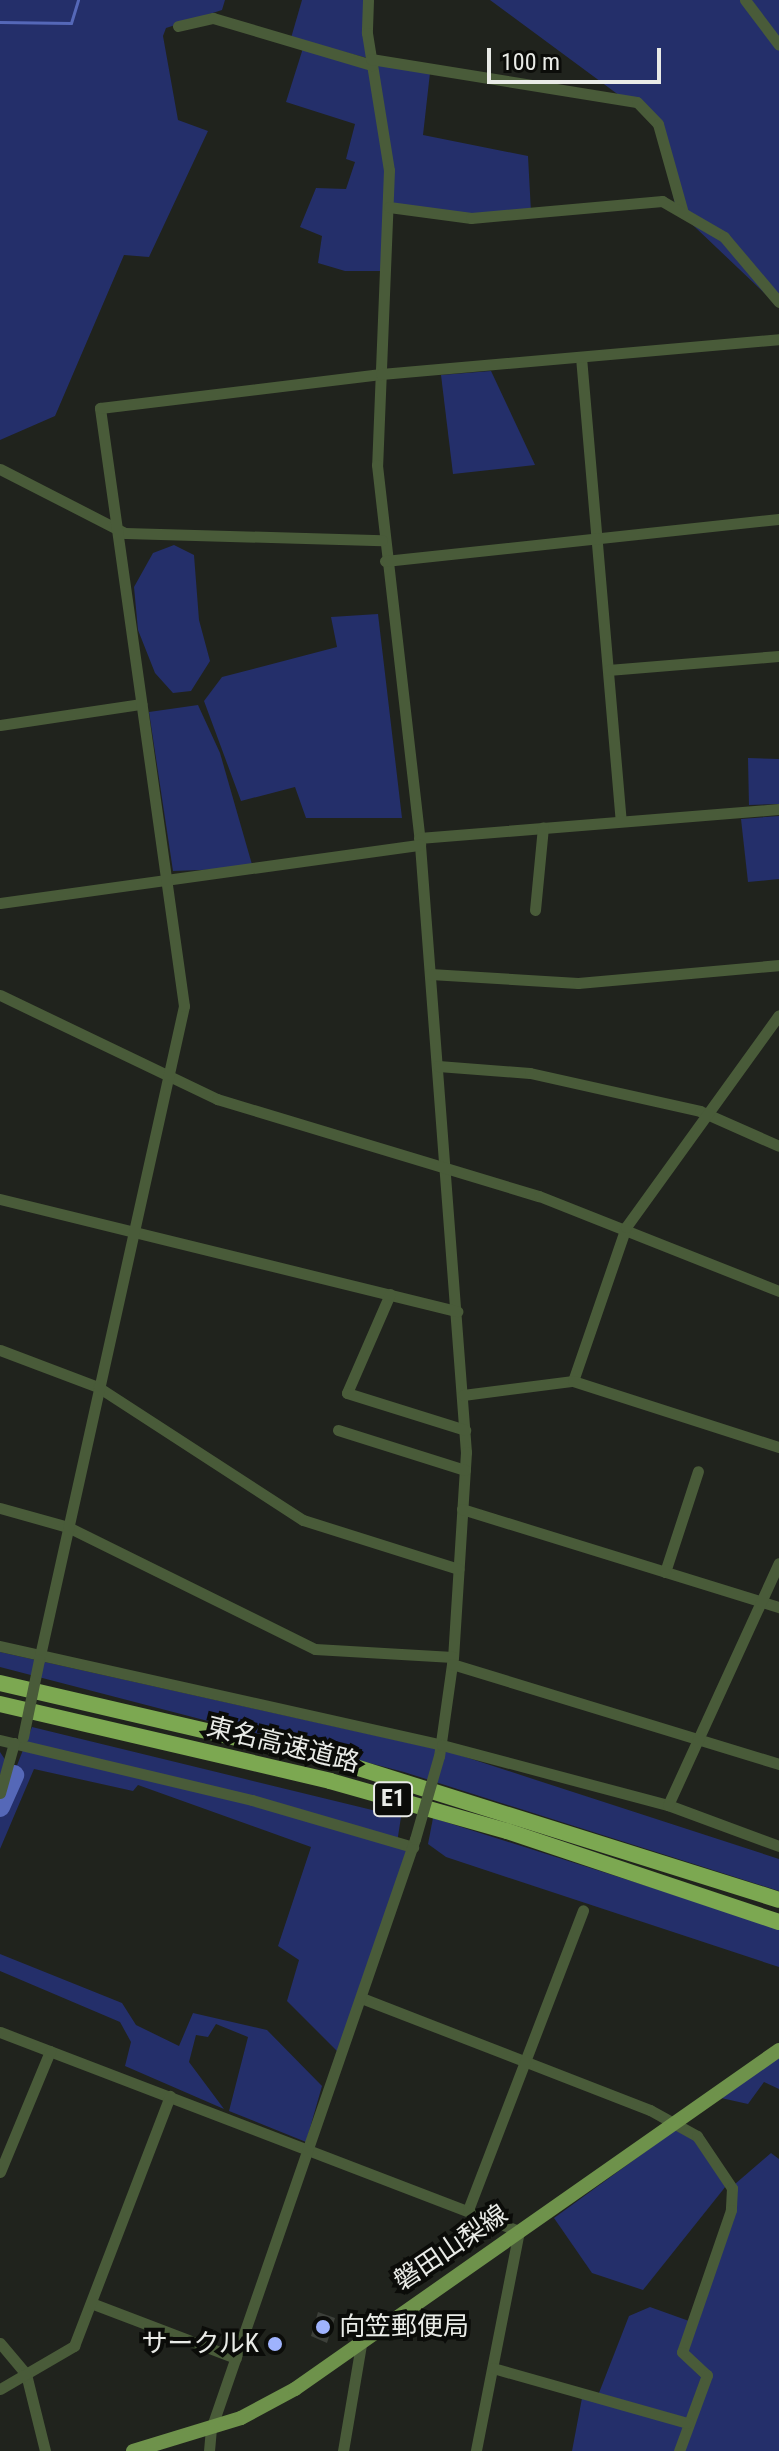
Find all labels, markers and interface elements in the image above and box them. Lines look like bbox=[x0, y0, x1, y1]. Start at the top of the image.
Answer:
scale bar bbox=[491, 32, 665, 82]
text: 100 m bbox=[501, 48, 560, 76]
street label: 東名高速道路 bbox=[204, 1711, 362, 1779]
road number: E1 bbox=[373, 1779, 413, 1819]
street label: 磐田山梨線 bbox=[388, 2199, 514, 2297]
place label: 向笠郵便局 bbox=[339, 2311, 469, 2343]
marker: 向笠郵便局 bbox=[314, 2318, 332, 2336]
place label: サークルK bbox=[141, 2328, 259, 2360]
marker: サークルK bbox=[266, 2335, 284, 2353]

